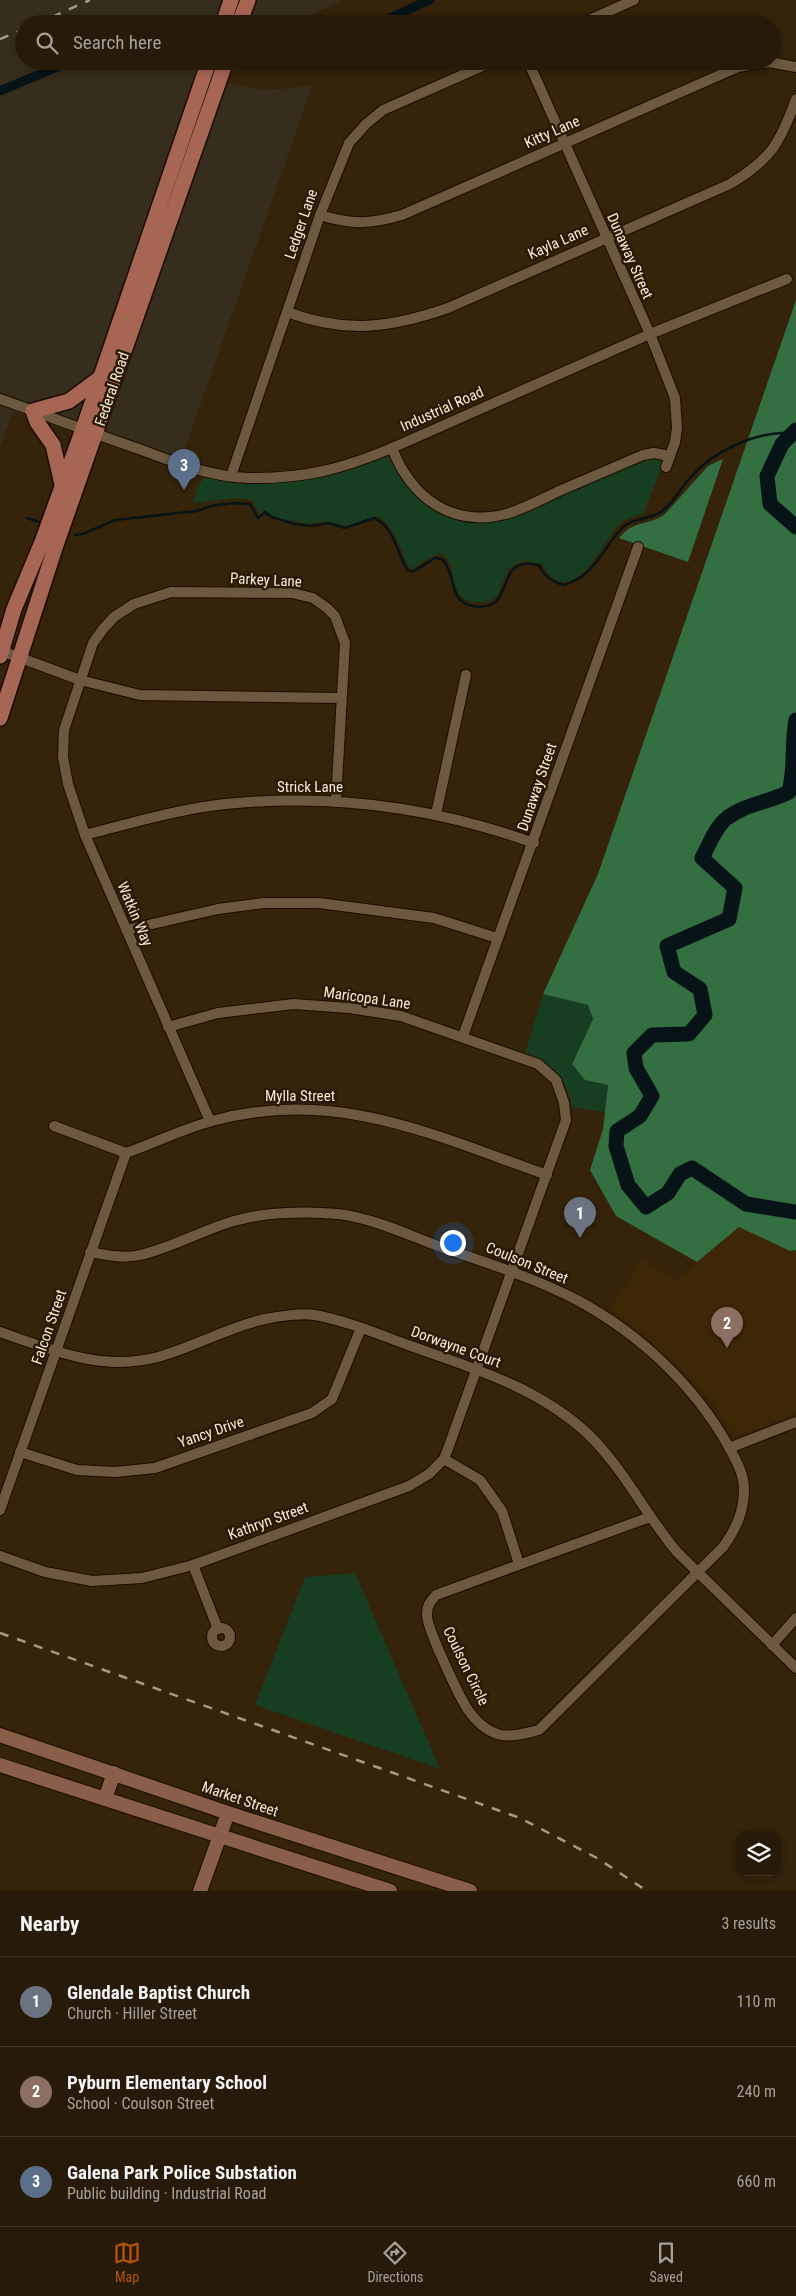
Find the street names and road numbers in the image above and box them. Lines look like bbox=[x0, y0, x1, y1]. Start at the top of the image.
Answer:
street label: Kitty Lane bbox=[521, 112, 583, 152]
street label: Ledger Lane bbox=[281, 187, 321, 261]
street label: Dunaway Street bbox=[603, 210, 657, 302]
street label: Kayla Lane bbox=[525, 221, 591, 263]
street label: Federal Road bbox=[91, 350, 133, 428]
street label: Industrial Road bbox=[398, 383, 486, 435]
street label: Parkey Lane bbox=[230, 569, 302, 591]
street label: Dunaway Street bbox=[514, 741, 560, 833]
street label: Strick Lane bbox=[277, 778, 343, 796]
street label: Watkin Way bbox=[113, 879, 157, 949]
street label: Maricopa Lane bbox=[322, 983, 412, 1013]
street label: Mylla Street bbox=[265, 1087, 335, 1105]
street label: Coulson Street bbox=[483, 1238, 571, 1288]
street label: Falcon Street bbox=[28, 1287, 70, 1367]
street label: Dorwayne Court bbox=[409, 1322, 503, 1372]
street label: Yancy Drive bbox=[176, 1412, 246, 1452]
street label: Kathryn Street bbox=[226, 1498, 310, 1544]
street label: Coulson Circle bbox=[439, 1624, 493, 1708]
street label: Market Street bbox=[199, 1778, 281, 1820]

